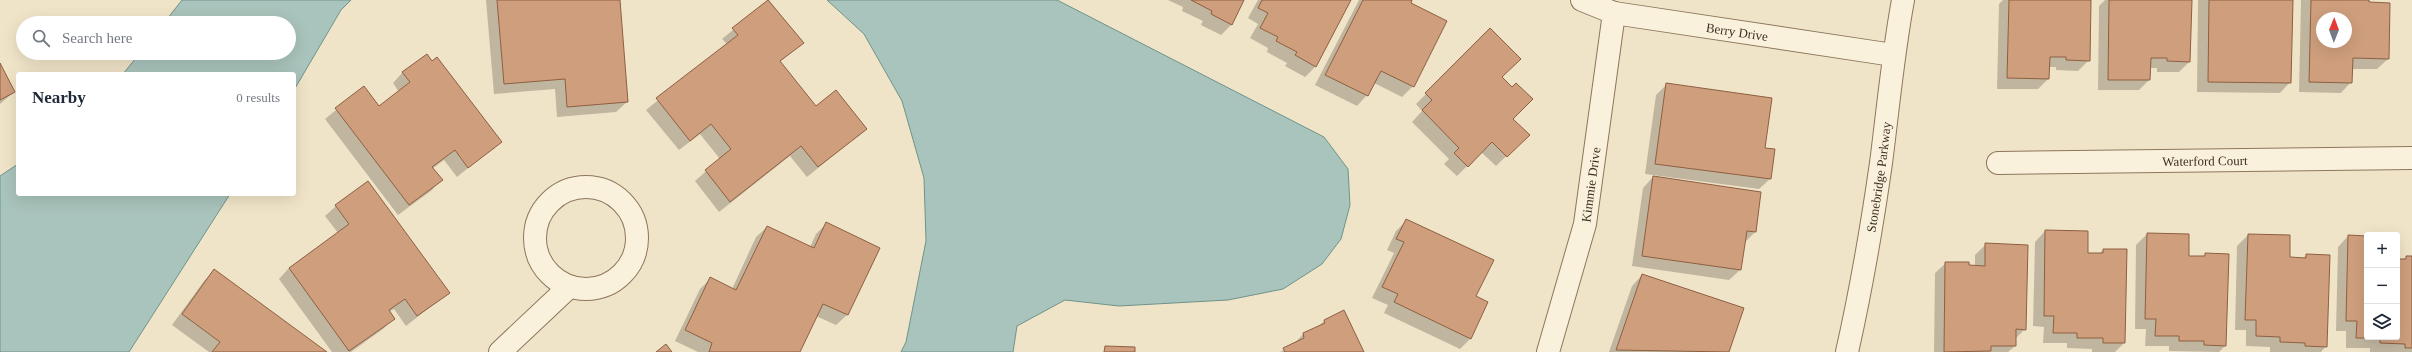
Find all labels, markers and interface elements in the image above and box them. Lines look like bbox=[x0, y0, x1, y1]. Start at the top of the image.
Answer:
north arrow bbox=[2316, 12, 2352, 48]
search box bbox=[16, 16, 296, 60]
street label: Berry Drive bbox=[1705, 20, 1769, 44]
icon: search bbox=[30, 27, 52, 49]
text: Search here bbox=[62, 30, 132, 46]
text: Nearby bbox=[32, 88, 86, 107]
text: 0 results bbox=[236, 90, 280, 105]
street label: Stonebridge Parkway bbox=[1863, 120, 1894, 233]
street label: Kimmie Drive bbox=[1578, 146, 1604, 223]
street label: Waterford Court bbox=[2162, 153, 2248, 169]
map controls bbox=[2364, 232, 2400, 340]
button: + bbox=[2364, 232, 2400, 268]
button: − bbox=[2364, 268, 2400, 304]
button: layers bbox=[2364, 304, 2400, 340]

